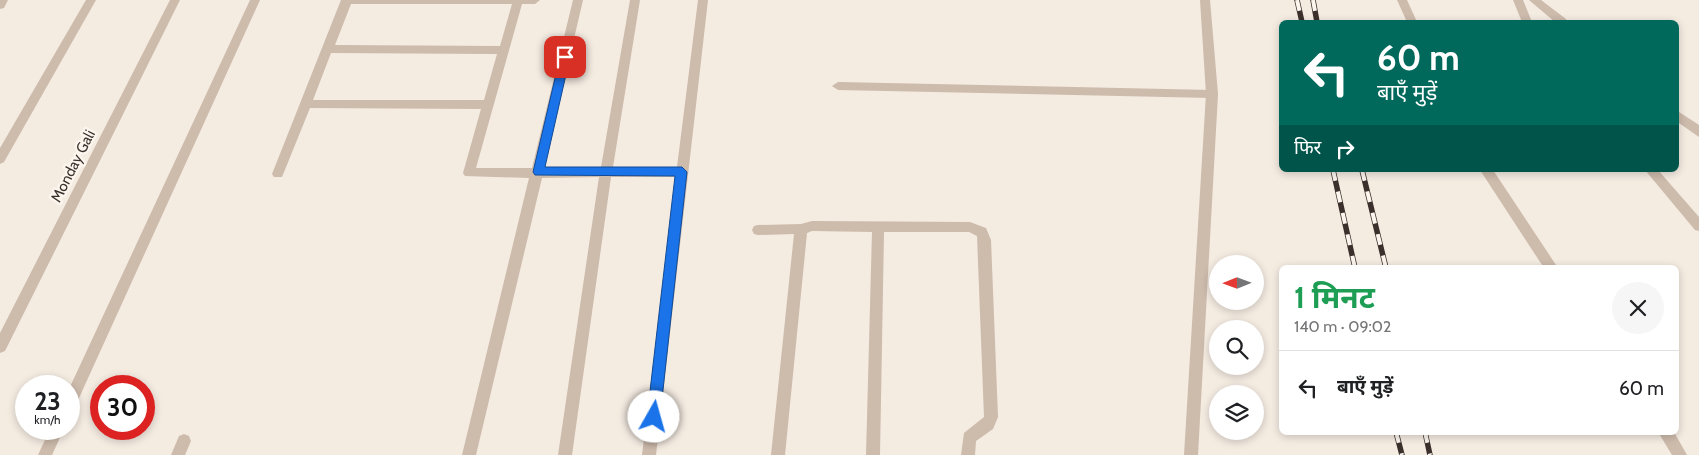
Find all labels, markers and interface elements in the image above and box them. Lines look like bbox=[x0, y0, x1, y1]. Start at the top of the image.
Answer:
pin bbox=[544, 36, 586, 78]
text: 60 m bbox=[1377, 36, 1460, 79]
icon: left bbox=[1294, 40, 1359, 105]
icon: arrive bbox=[551, 43, 579, 71]
text: बाएँ मुड़ें bbox=[1377, 79, 1437, 106]
street label: Monday Gali bbox=[47, 127, 99, 205]
icon: right bbox=[1331, 135, 1359, 163]
text: फिर bbox=[1294, 136, 1321, 159]
north arrow bbox=[1209, 255, 1264, 310]
map controls bbox=[1209, 255, 1264, 440]
text: 1 मिनट bbox=[1294, 279, 1375, 316]
button: close bbox=[1612, 282, 1664, 334]
text: 140 m · 09:02 bbox=[1294, 317, 1391, 336]
button: search bbox=[1209, 320, 1264, 375]
icon: left bbox=[1294, 374, 1322, 402]
speed limit sign: 30 bbox=[90, 375, 155, 440]
text: बाएँ मुड़ें bbox=[1337, 375, 1393, 398]
text: 60 m bbox=[1619, 377, 1664, 400]
button: layers bbox=[1209, 385, 1264, 440]
text: 23 bbox=[34, 386, 61, 416]
position arrow bbox=[627, 390, 679, 442]
text: km/h bbox=[34, 412, 61, 427]

